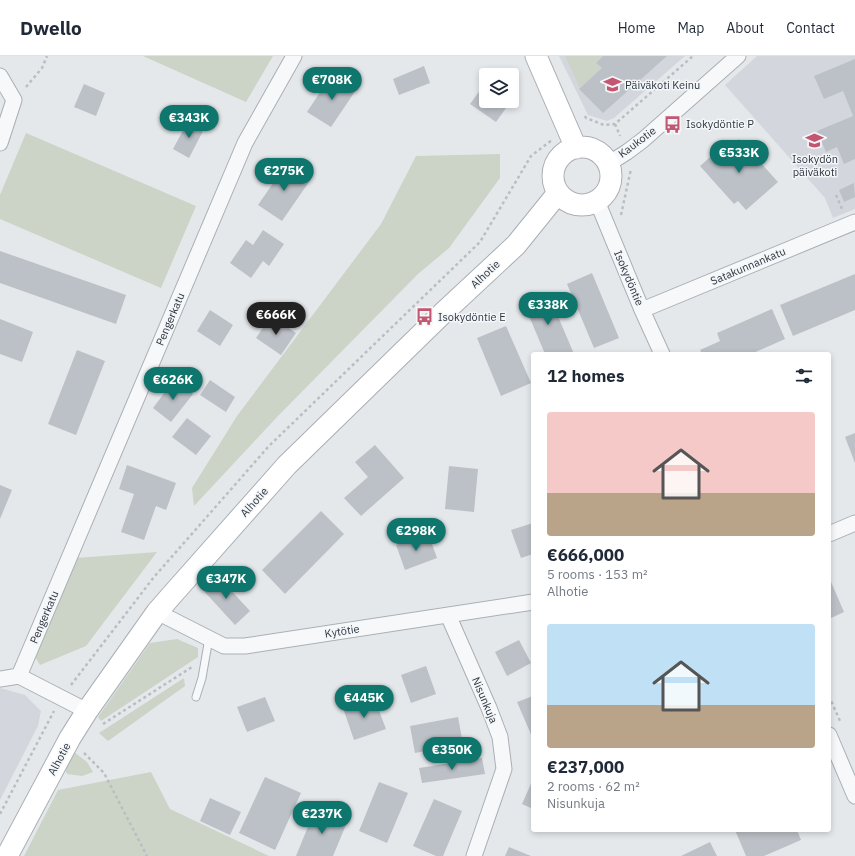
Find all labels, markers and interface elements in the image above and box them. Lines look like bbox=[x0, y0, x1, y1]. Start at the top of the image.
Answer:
text: Dwello bbox=[20, 16, 82, 40]
text: Home bbox=[618, 19, 655, 37]
text: Map bbox=[677, 19, 704, 37]
text: About bbox=[726, 19, 764, 37]
text: Contact bbox=[786, 19, 835, 37]
pin: €708K bbox=[304, 67, 360, 101]
map controls bbox=[479, 68, 519, 108]
button: layers bbox=[479, 68, 519, 108]
text: €708K bbox=[312, 71, 352, 88]
school or university icon: Päiväkoti Keinu bbox=[602, 75, 622, 95]
place label: Päiväkoti Keinu bbox=[625, 78, 700, 92]
pin: €343K bbox=[161, 105, 217, 139]
text: €343K bbox=[169, 109, 209, 126]
bus stop icon: Isokydöntie P bbox=[663, 114, 683, 134]
place label: Isokydöntie P bbox=[686, 117, 754, 131]
street label: Kaukotie bbox=[615, 123, 659, 161]
school or university icon: Isokydön päiväkoti bbox=[805, 131, 825, 151]
pin: €533K bbox=[711, 140, 767, 174]
text: €533K bbox=[719, 144, 759, 161]
place label: Isokydön päiväkoti bbox=[792, 152, 838, 179]
pin: €275K bbox=[256, 158, 312, 192]
text: €275K bbox=[264, 162, 304, 179]
street label: Satakunnankatu bbox=[708, 244, 788, 288]
street label: Isokydöntie bbox=[611, 248, 647, 308]
street label: Alhotie bbox=[467, 257, 503, 291]
street label: Pengerkatu bbox=[153, 290, 187, 348]
pin: €338K bbox=[520, 292, 576, 326]
text: €338K bbox=[528, 296, 568, 313]
pin: €666K bbox=[248, 302, 304, 336]
text: €666K bbox=[256, 306, 296, 323]
bus stop icon: Isokydöntie E bbox=[415, 307, 435, 327]
place label: Isokydöntie E bbox=[438, 310, 506, 324]
text: 12 homes bbox=[547, 365, 624, 387]
icon: filters bbox=[793, 365, 815, 387]
pin: €626K bbox=[145, 367, 201, 401]
text: €626K bbox=[153, 371, 193, 388]
icon: home bbox=[645, 438, 717, 510]
street label: Alhotie bbox=[237, 484, 271, 520]
pin: €298K bbox=[388, 518, 444, 552]
text: €298K bbox=[396, 522, 436, 539]
text: €666,000 bbox=[547, 544, 624, 566]
pin: €347K bbox=[198, 566, 254, 600]
text: 5 rooms · 153 m² bbox=[547, 566, 648, 583]
text: €347K bbox=[206, 570, 246, 587]
text: Alhotie bbox=[547, 583, 588, 600]
street label: Pengerkatu bbox=[27, 588, 61, 646]
street label: Kytötie bbox=[324, 621, 360, 641]
icon: home bbox=[645, 650, 717, 722]
street label: Nisunkuja bbox=[469, 675, 501, 725]
pin: €445K bbox=[336, 685, 392, 719]
text: €445K bbox=[344, 689, 384, 706]
pin: €350K bbox=[424, 737, 480, 771]
street label: Alhotie bbox=[45, 740, 73, 778]
text: €350K bbox=[432, 741, 472, 758]
text: €237,000 bbox=[547, 756, 624, 778]
text: 2 rooms · 62 m² bbox=[547, 778, 640, 795]
text: Nisunkuja bbox=[547, 795, 605, 812]
pin: €237K bbox=[294, 801, 350, 835]
text: €237K bbox=[302, 805, 342, 822]

